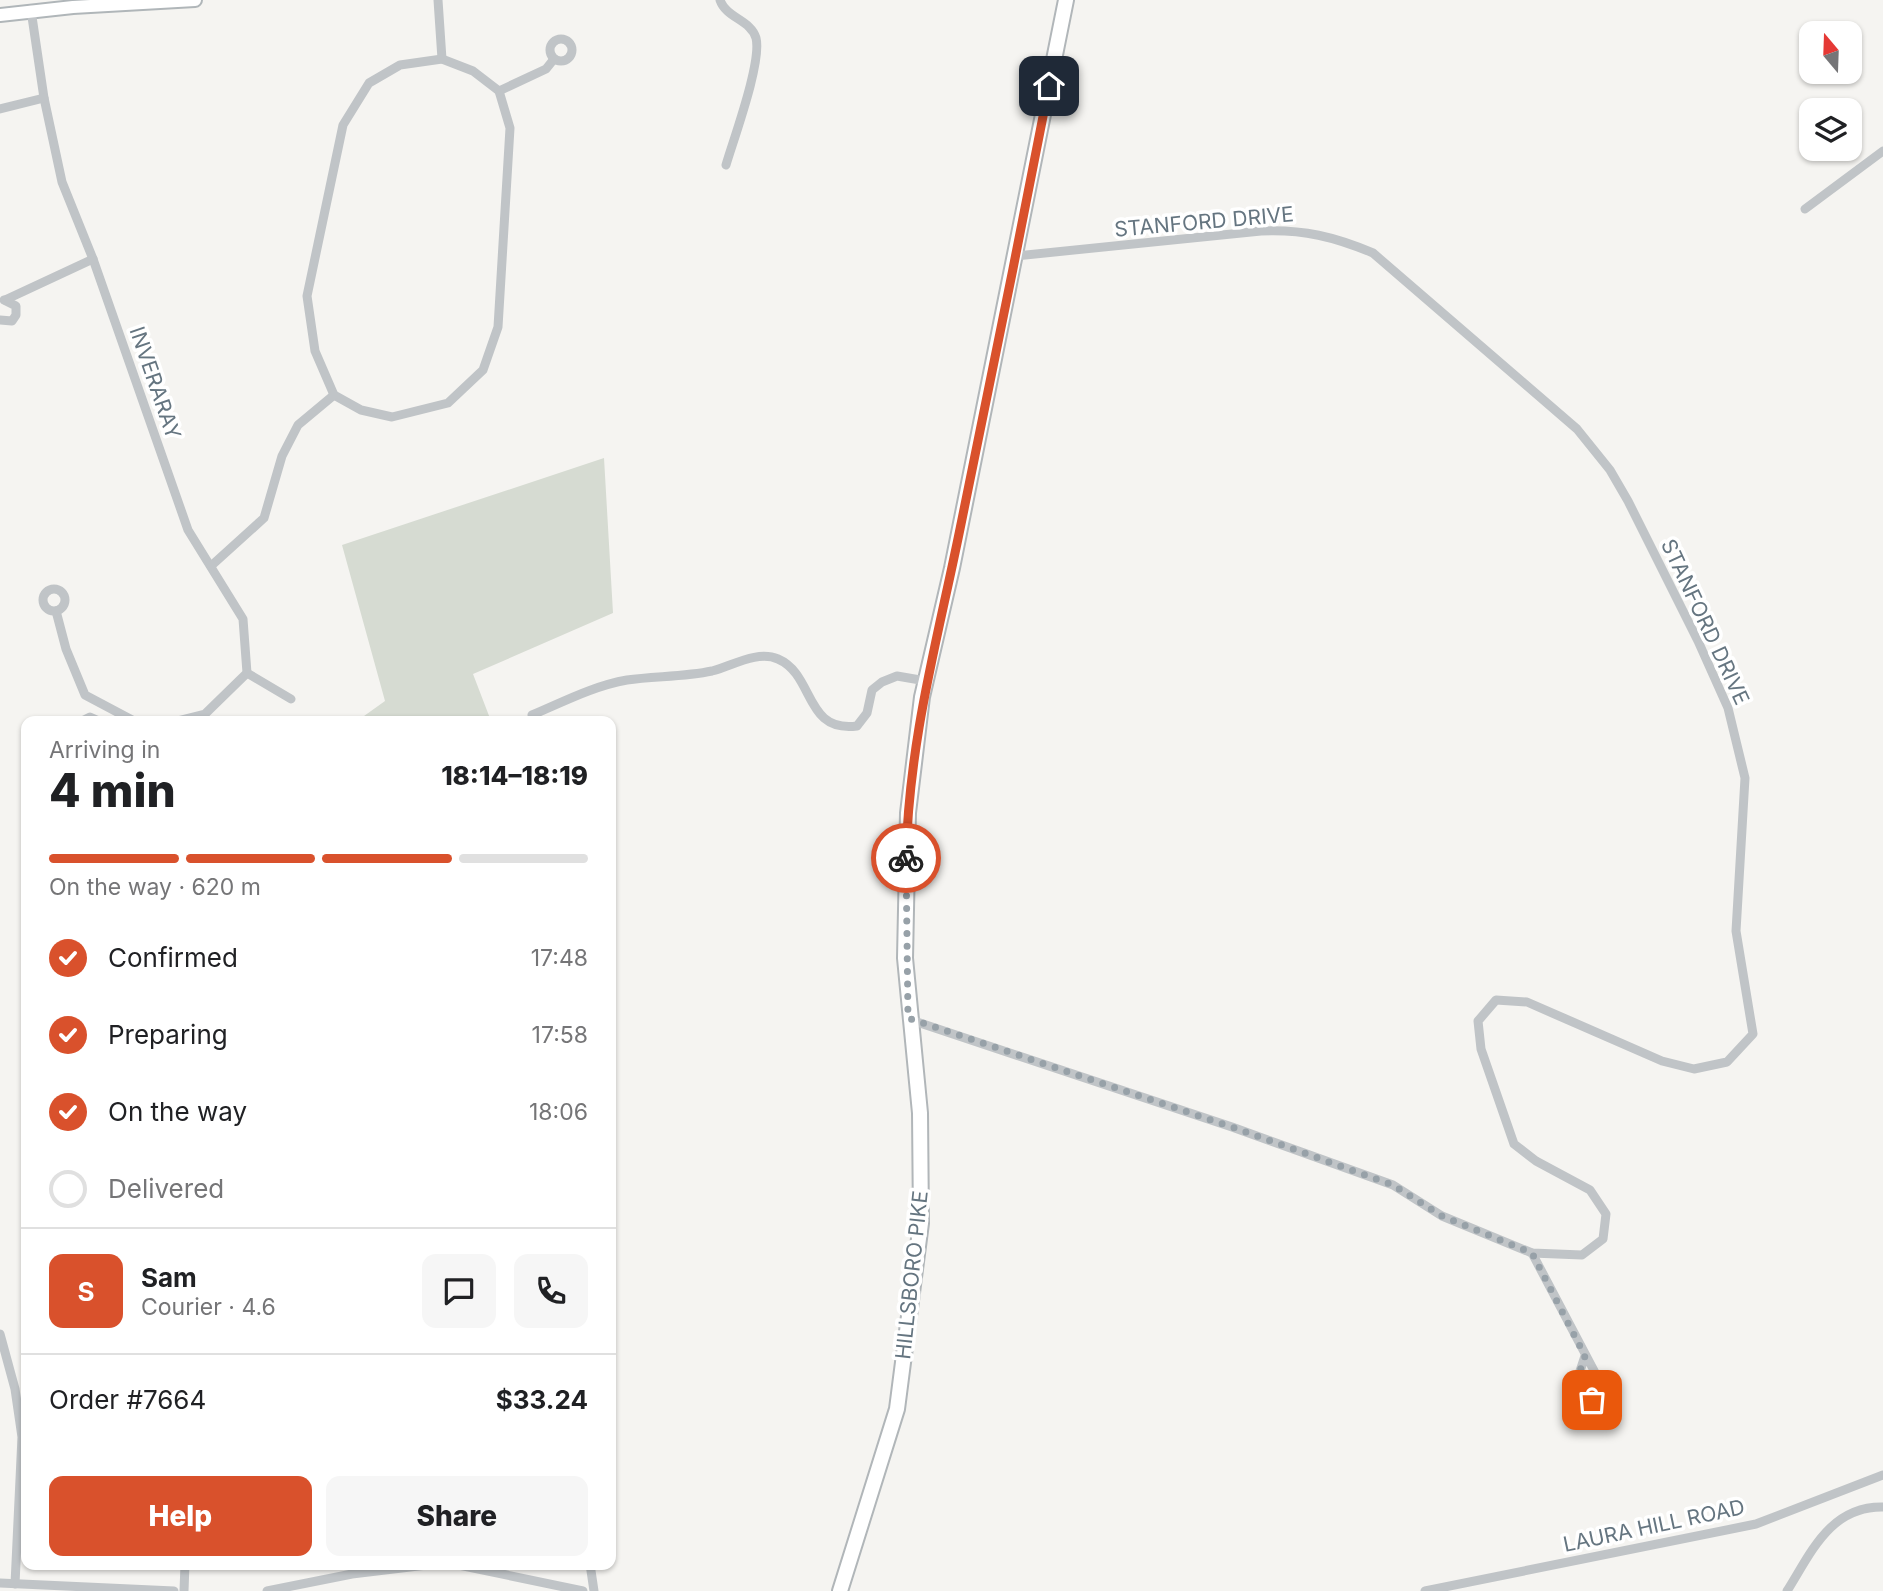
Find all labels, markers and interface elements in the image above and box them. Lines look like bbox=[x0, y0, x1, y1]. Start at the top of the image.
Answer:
north arrow bbox=[1799, 21, 1862, 84]
map controls bbox=[1799, 21, 1862, 161]
pin bbox=[1019, 56, 1079, 116]
icon: home bbox=[1030, 67, 1068, 105]
button: layers bbox=[1799, 98, 1862, 161]
street label: STANFORD DRIVE bbox=[1113, 201, 1295, 242]
street label: INVERARAY bbox=[125, 323, 186, 442]
street label: STANFORD DRIVE bbox=[1656, 535, 1755, 709]
text: Arriving in bbox=[49, 736, 160, 764]
text: 18:14–18:19 bbox=[441, 760, 588, 791]
text: 4 min bbox=[49, 762, 176, 818]
courier bbox=[871, 823, 941, 893]
icon: bike bbox=[887, 839, 925, 877]
text: On the way · 620 m bbox=[49, 873, 261, 901]
icon: check bbox=[49, 939, 87, 977]
text: Confirmed bbox=[108, 942, 238, 973]
text: 17:48 bbox=[531, 944, 588, 972]
icon: check bbox=[49, 1016, 87, 1054]
text: Preparing bbox=[108, 1019, 228, 1050]
text: 17:58 bbox=[532, 1021, 588, 1049]
icon: check bbox=[49, 1093, 87, 1131]
text: On the way bbox=[108, 1096, 247, 1127]
text: 18:06 bbox=[529, 1098, 588, 1126]
text: Delivered bbox=[108, 1173, 224, 1204]
street label: HILLSBORO PIKE bbox=[890, 1189, 933, 1361]
button: chat bbox=[422, 1254, 496, 1328]
button: phone bbox=[514, 1254, 588, 1328]
text: Sam bbox=[141, 1262, 197, 1293]
text: S bbox=[77, 1276, 95, 1307]
text: Courier · 4.6 bbox=[141, 1293, 276, 1321]
pin bbox=[1562, 1370, 1622, 1430]
icon: bag bbox=[1573, 1381, 1611, 1419]
text: Order #7664 bbox=[49, 1384, 206, 1415]
text: $33.24 bbox=[496, 1384, 588, 1415]
button: Help bbox=[49, 1476, 312, 1556]
button: Share bbox=[326, 1476, 588, 1556]
street label: LAURA HILL ROAD bbox=[1561, 1494, 1747, 1557]

